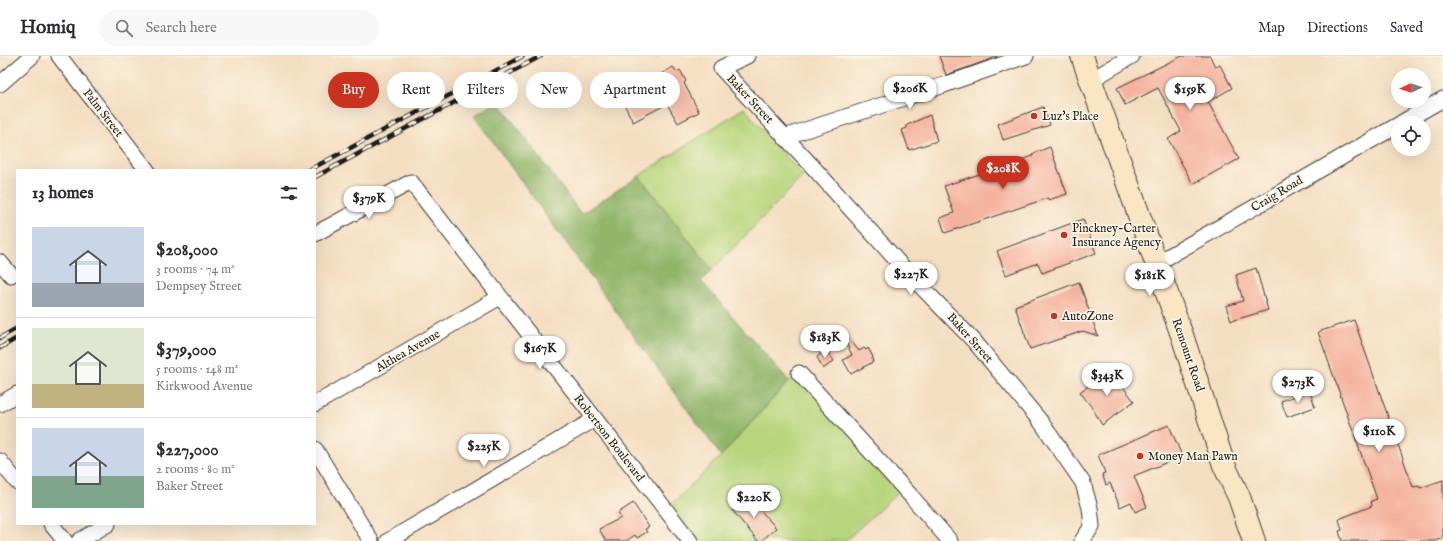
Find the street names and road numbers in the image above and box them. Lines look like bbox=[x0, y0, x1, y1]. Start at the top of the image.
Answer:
street label: Baker Street bbox=[723, 71, 777, 127]
street label: Palm Street bbox=[80, 86, 126, 140]
street label: Craig Road bbox=[1248, 172, 1306, 215]
street label: Baker Street bbox=[944, 310, 996, 366]
street label: Remount Road bbox=[1168, 316, 1208, 394]
street label: Althea Avenue bbox=[372, 326, 443, 376]
street label: Robertson Boulevard bbox=[570, 392, 648, 485]

